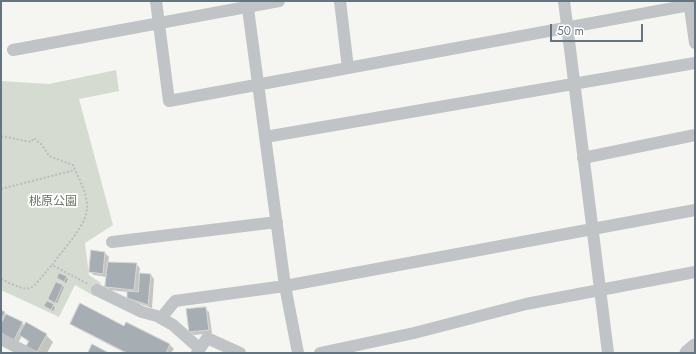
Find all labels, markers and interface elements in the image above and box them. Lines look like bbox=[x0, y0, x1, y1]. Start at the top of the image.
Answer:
scale bar bbox=[552, 16, 645, 42]
text: 50 m bbox=[557, 22, 584, 40]
park label: 桃原公園 bbox=[29, 195, 77, 209]

